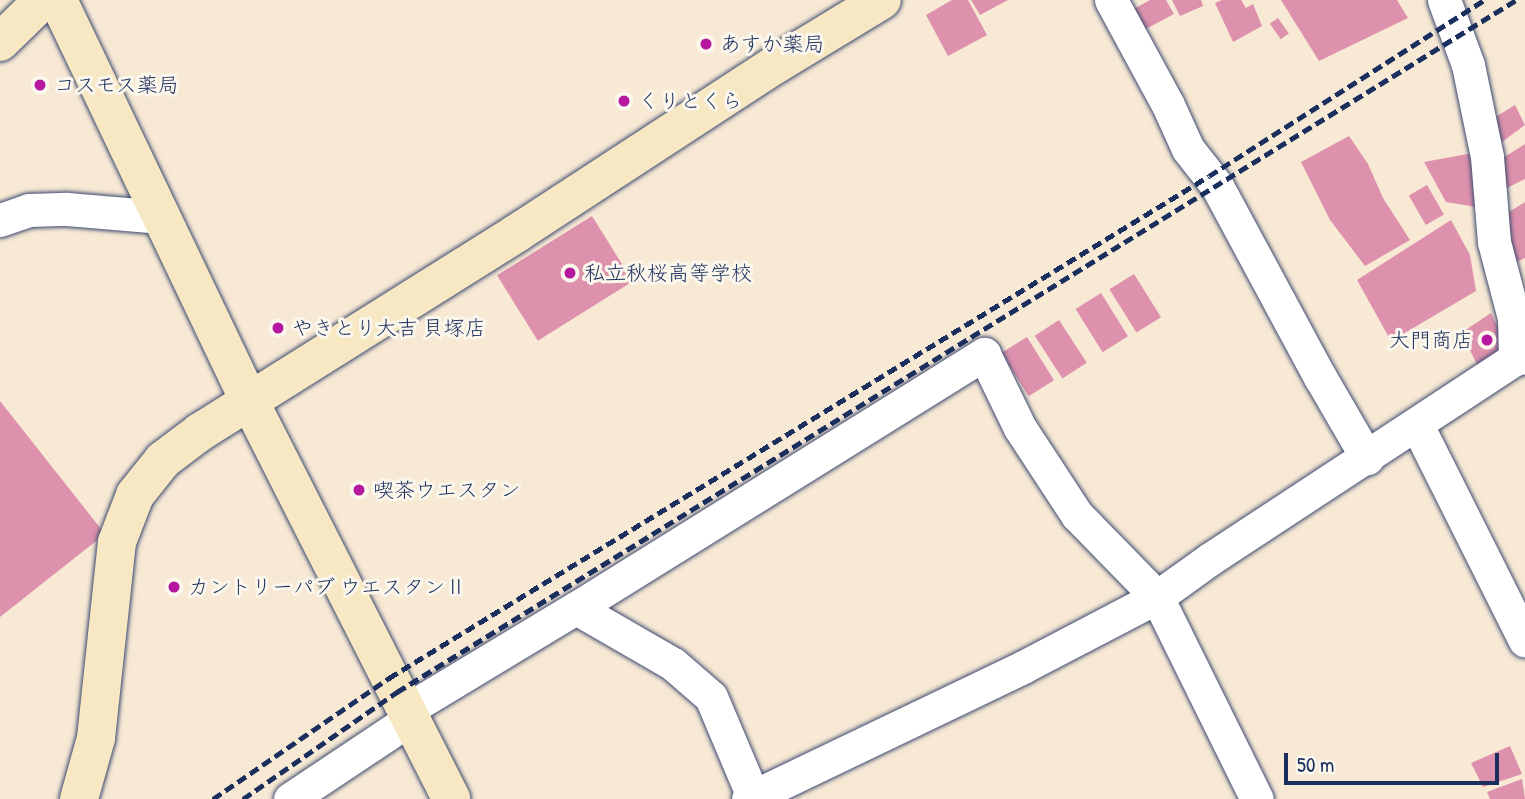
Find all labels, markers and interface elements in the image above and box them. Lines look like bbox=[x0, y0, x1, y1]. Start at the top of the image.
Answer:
place label: あすか薬局 bbox=[720, 31, 825, 57]
marker: あすか薬局 bbox=[698, 36, 714, 52]
place label: コスモス薬局 bbox=[54, 72, 180, 98]
marker: コスモス薬局 bbox=[32, 77, 48, 93]
place label: くりとくら bbox=[638, 88, 743, 114]
marker: くりとくら bbox=[616, 93, 632, 109]
place label: 私立秋桜高等学校 bbox=[584, 260, 752, 286]
marker: 私立秋桜高等学校 bbox=[562, 265, 578, 281]
place label: やきとり大吉 貝塚店 bbox=[292, 315, 486, 341]
marker: やきとり大吉 貝塚店 bbox=[270, 320, 286, 336]
place label: 大門商店 bbox=[1389, 327, 1473, 353]
marker: 大門商店 bbox=[1479, 332, 1495, 348]
place label: 喫茶ウエスタン bbox=[373, 477, 520, 503]
marker: 喫茶ウエスタン bbox=[351, 482, 367, 498]
place label: カントリーパブ ウエスタンⅡ bbox=[188, 574, 466, 600]
marker: カントリーパブ ウエスタンⅡ bbox=[166, 579, 182, 595]
scale bar bbox=[1287, 740, 1502, 784]
text: 50 m bbox=[1297, 750, 1334, 779]

